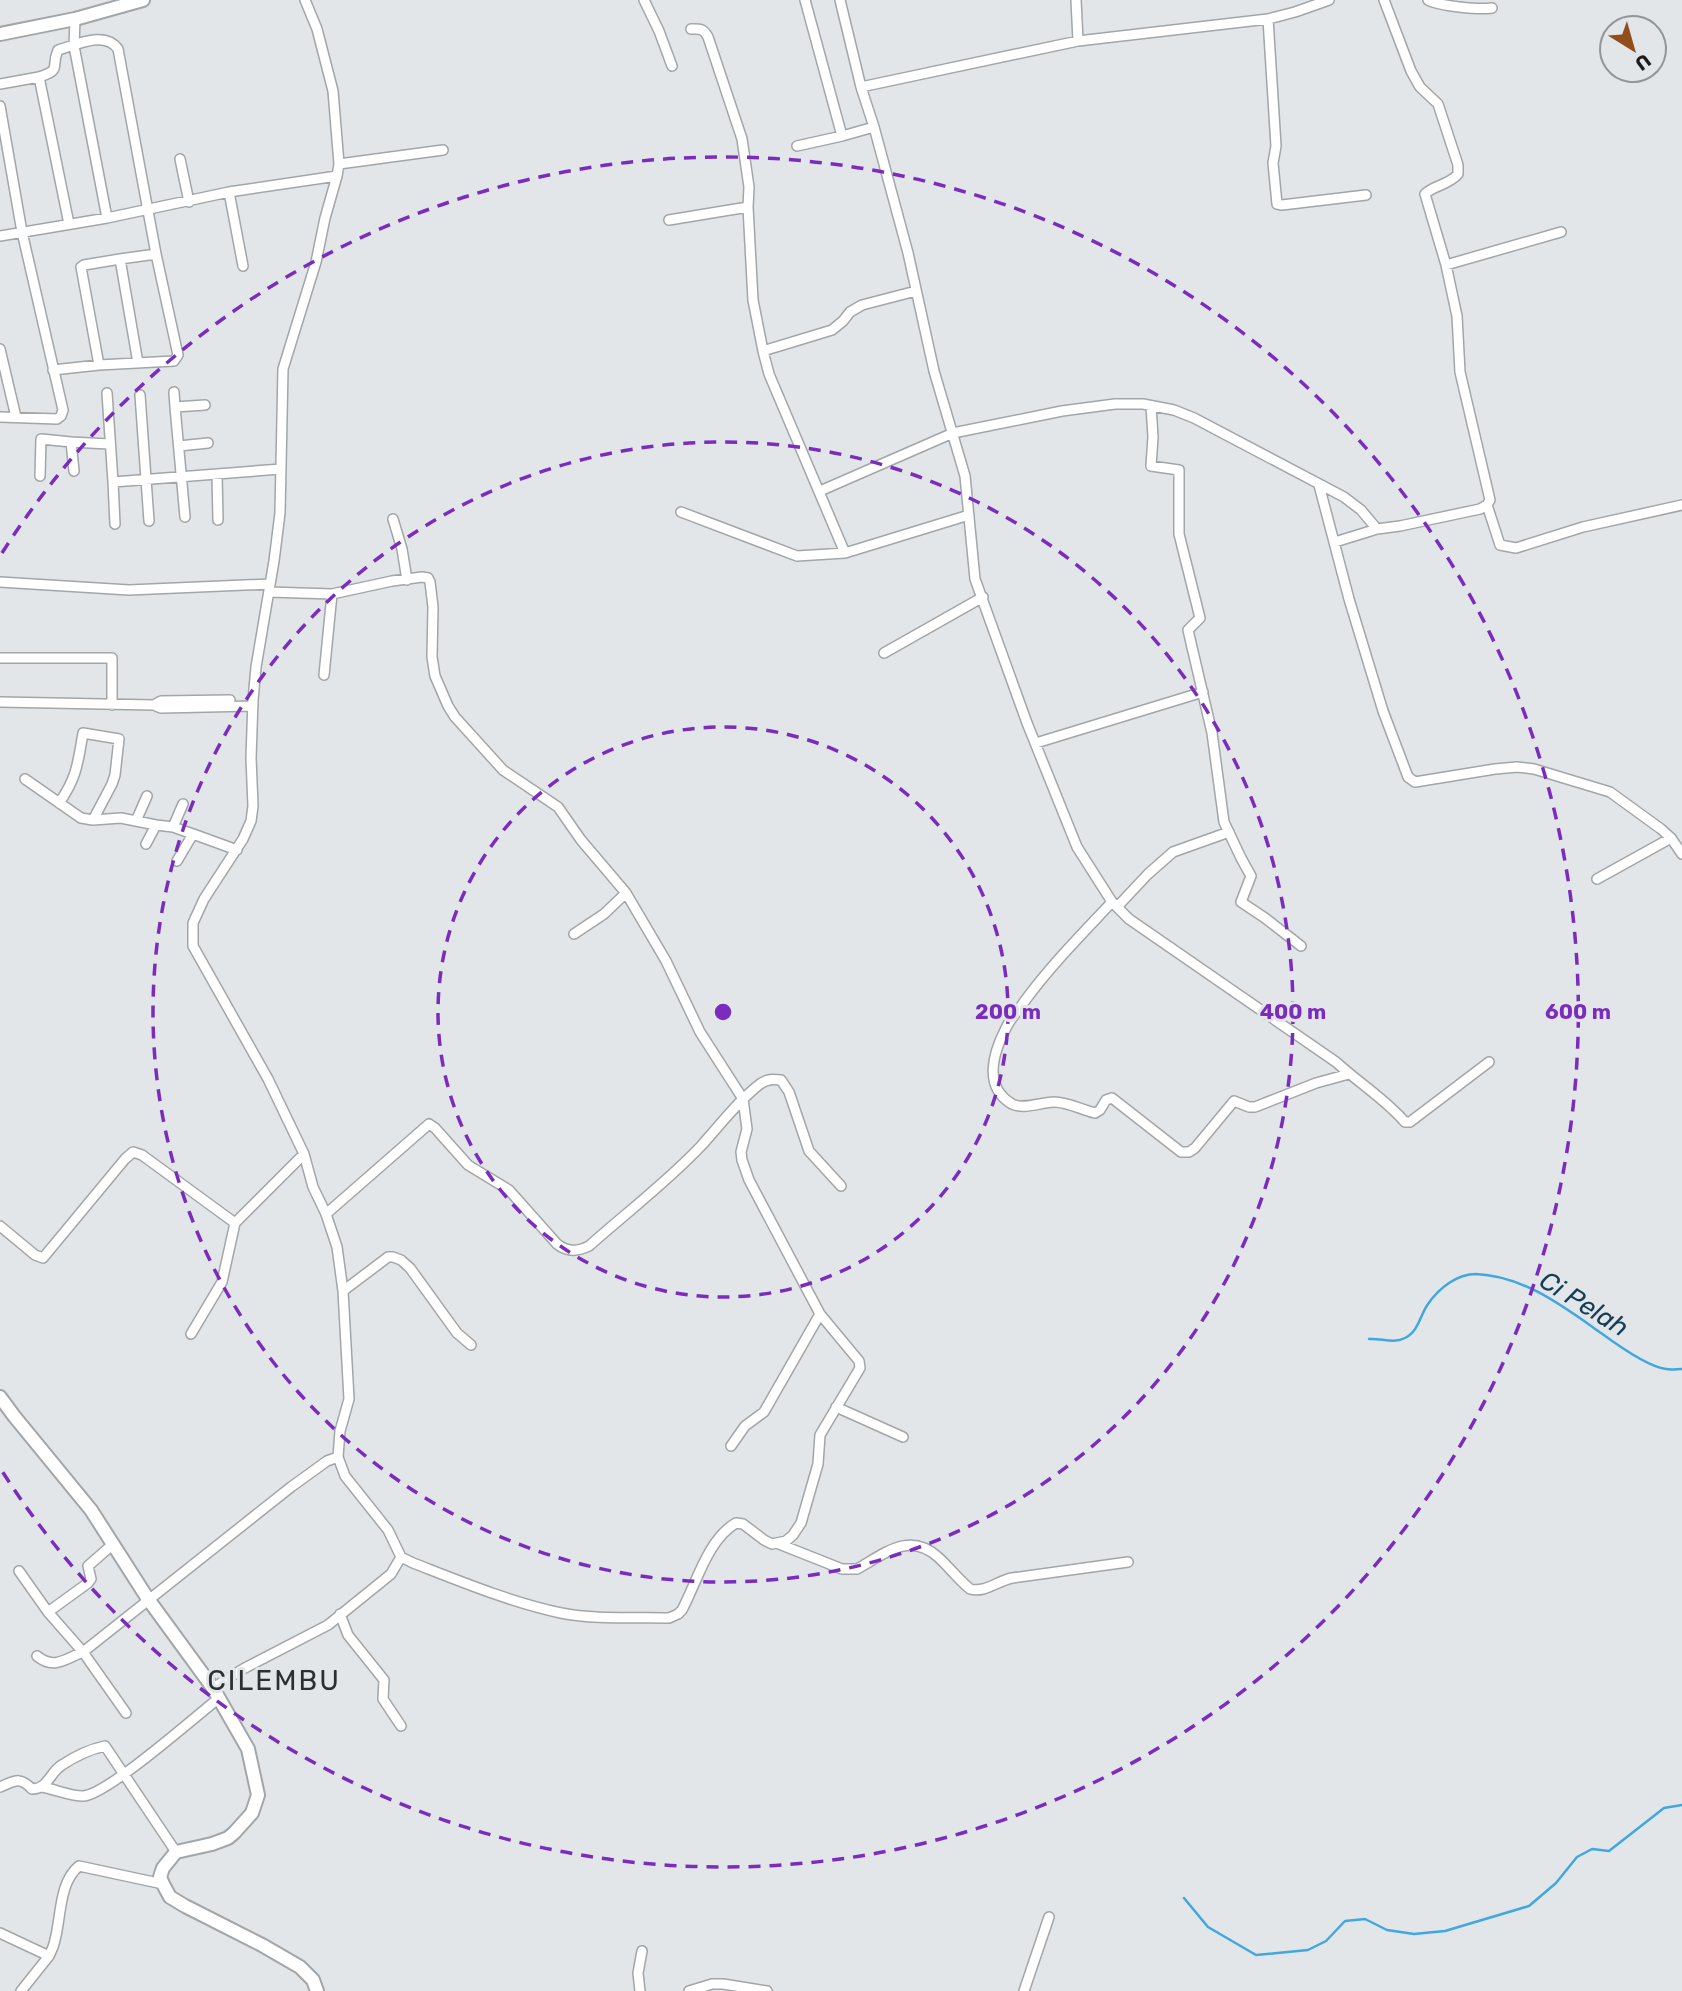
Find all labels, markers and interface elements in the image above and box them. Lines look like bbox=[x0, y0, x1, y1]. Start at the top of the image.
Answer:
north arrow bbox=[1598, 14, 1668, 84]
text: U bbox=[1631, 49, 1655, 76]
text: 200 m bbox=[975, 999, 1041, 1024]
text: 400 m bbox=[1260, 999, 1326, 1024]
text: 600 m bbox=[1545, 999, 1611, 1024]
centre of rings bbox=[711, 1000, 735, 1024]
water label: Ci Pelah bbox=[1534, 1265, 1634, 1343]
district label: CILEMBU bbox=[207, 1664, 341, 1697]

